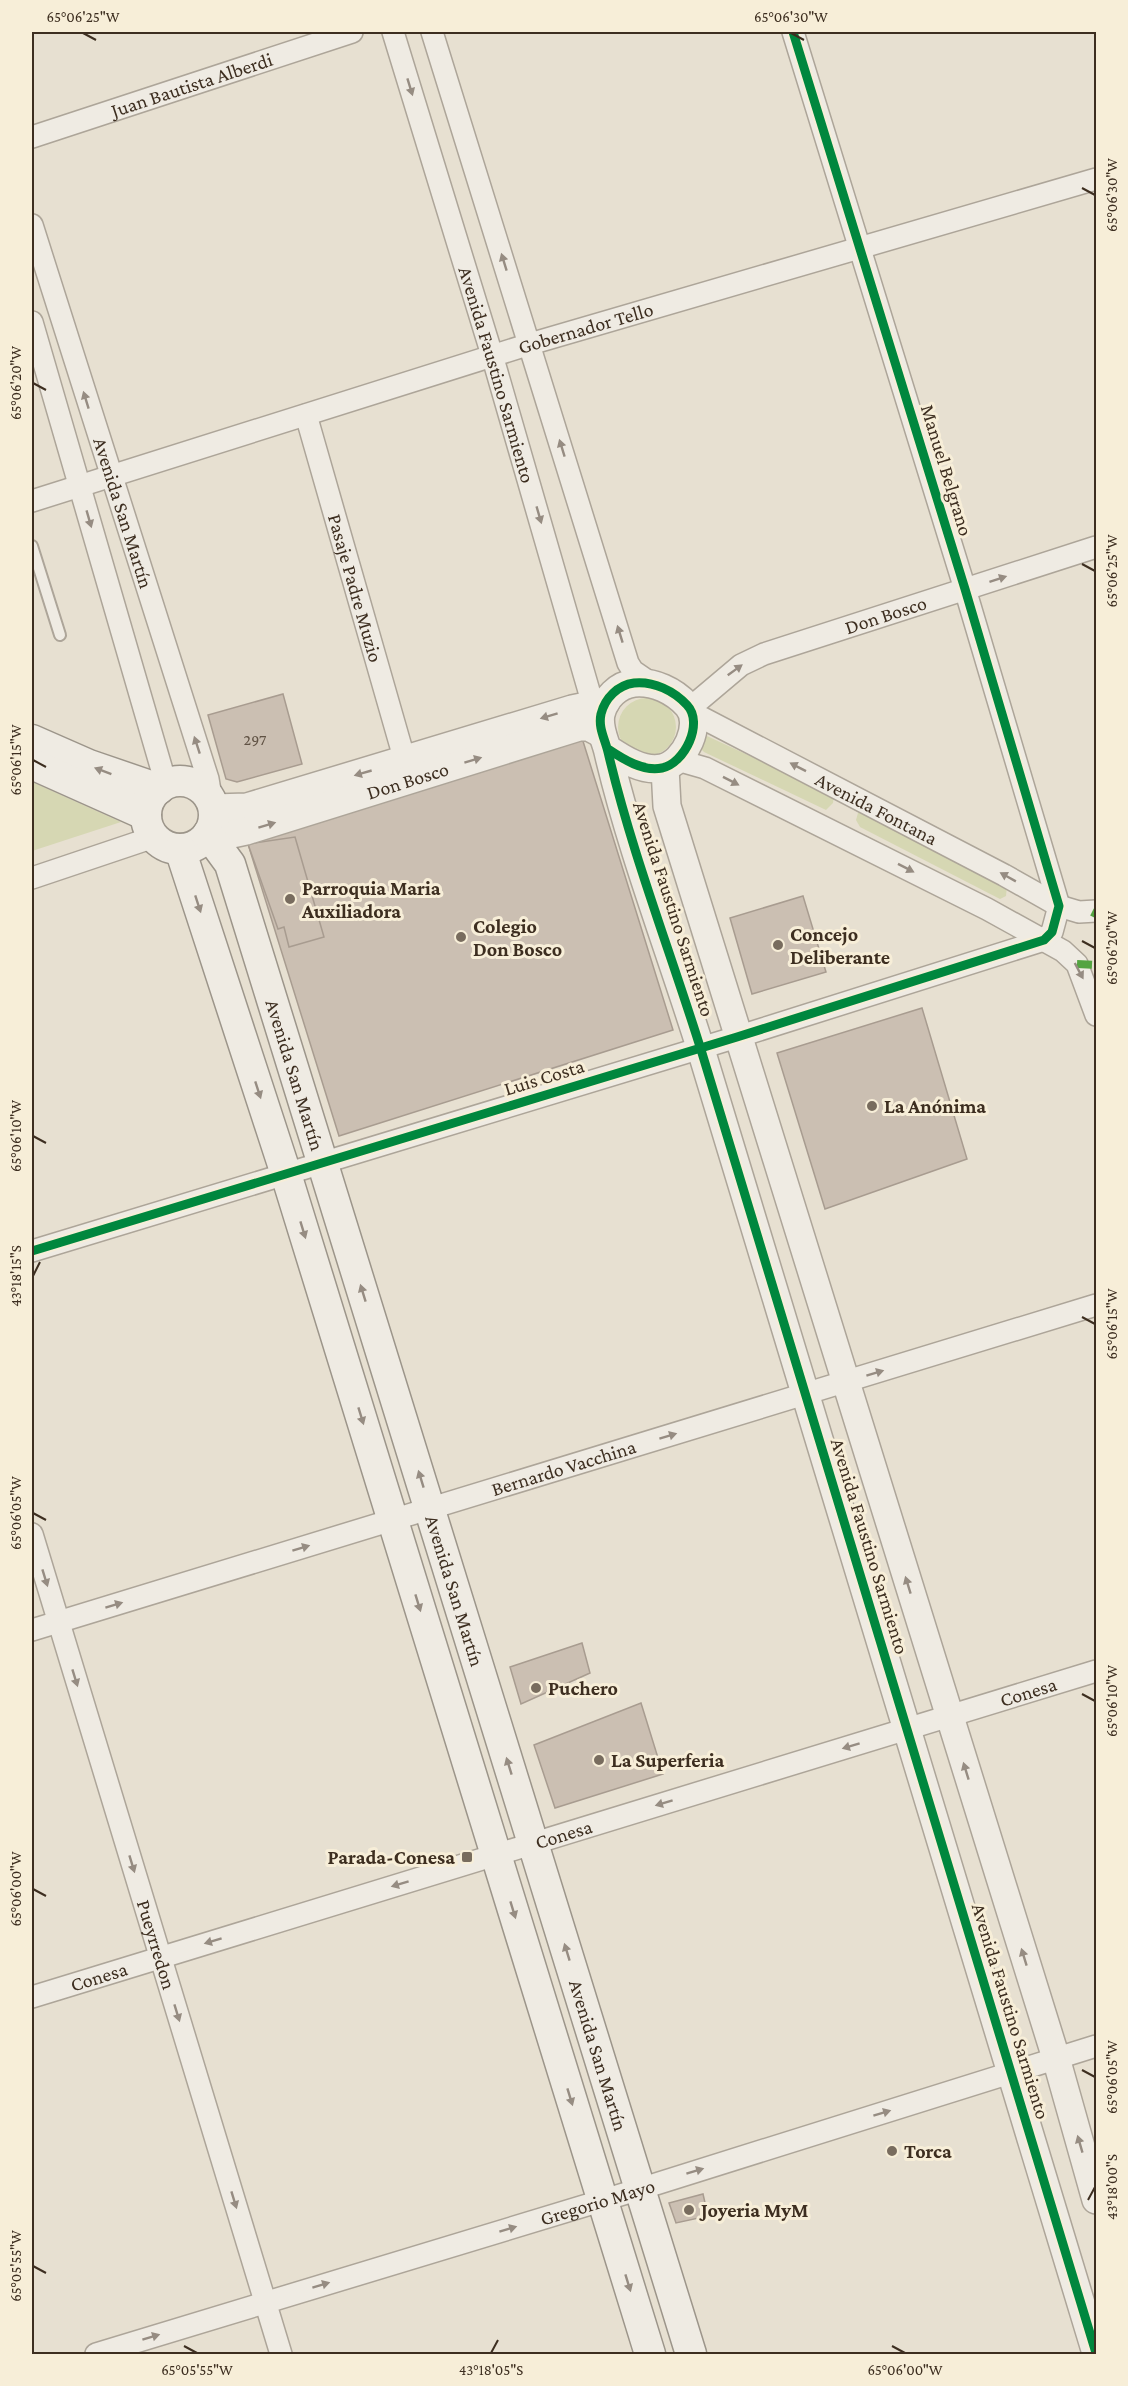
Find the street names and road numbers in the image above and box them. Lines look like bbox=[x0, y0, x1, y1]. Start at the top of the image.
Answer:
street label: Juan Bautista Alberdi bbox=[106, 48, 275, 123]
street label: Avenida Faustino Sarmiento bbox=[454, 264, 539, 485]
street label: Gobernador Tello bbox=[515, 298, 656, 358]
street label: Manuel Belgrano bbox=[916, 402, 977, 539]
street label: Avenida San Martín bbox=[89, 435, 158, 591]
street label: Pasaje Padre Muzio bbox=[324, 511, 387, 665]
street label: Don Bosco bbox=[842, 591, 929, 638]
street label: Don Bosco bbox=[364, 757, 451, 804]
street label: Avenida Fontana bbox=[812, 768, 941, 849]
street label: Avenida Faustino Sarmiento bbox=[629, 799, 719, 1019]
street label: Avenida San Martín bbox=[262, 997, 329, 1153]
street label: Luis Costa bbox=[501, 1054, 587, 1100]
street label: Bernardo Vacchina bbox=[489, 1435, 639, 1500]
street label: Avenida Faustino Sarmiento bbox=[827, 1435, 913, 1657]
street label: Avenida San Martín bbox=[421, 1513, 489, 1669]
street label: Conesa bbox=[997, 1673, 1059, 1711]
street label: Conesa bbox=[533, 1815, 595, 1853]
street label: Pueyrredon bbox=[133, 1897, 181, 1992]
street label: Avenida Faustino Sarmiento bbox=[968, 1900, 1054, 2122]
street label: Conesa bbox=[68, 1957, 130, 1996]
street label: Avenida San Martín bbox=[565, 1977, 632, 2134]
street label: Gregorio Mayo bbox=[538, 2174, 657, 2230]

